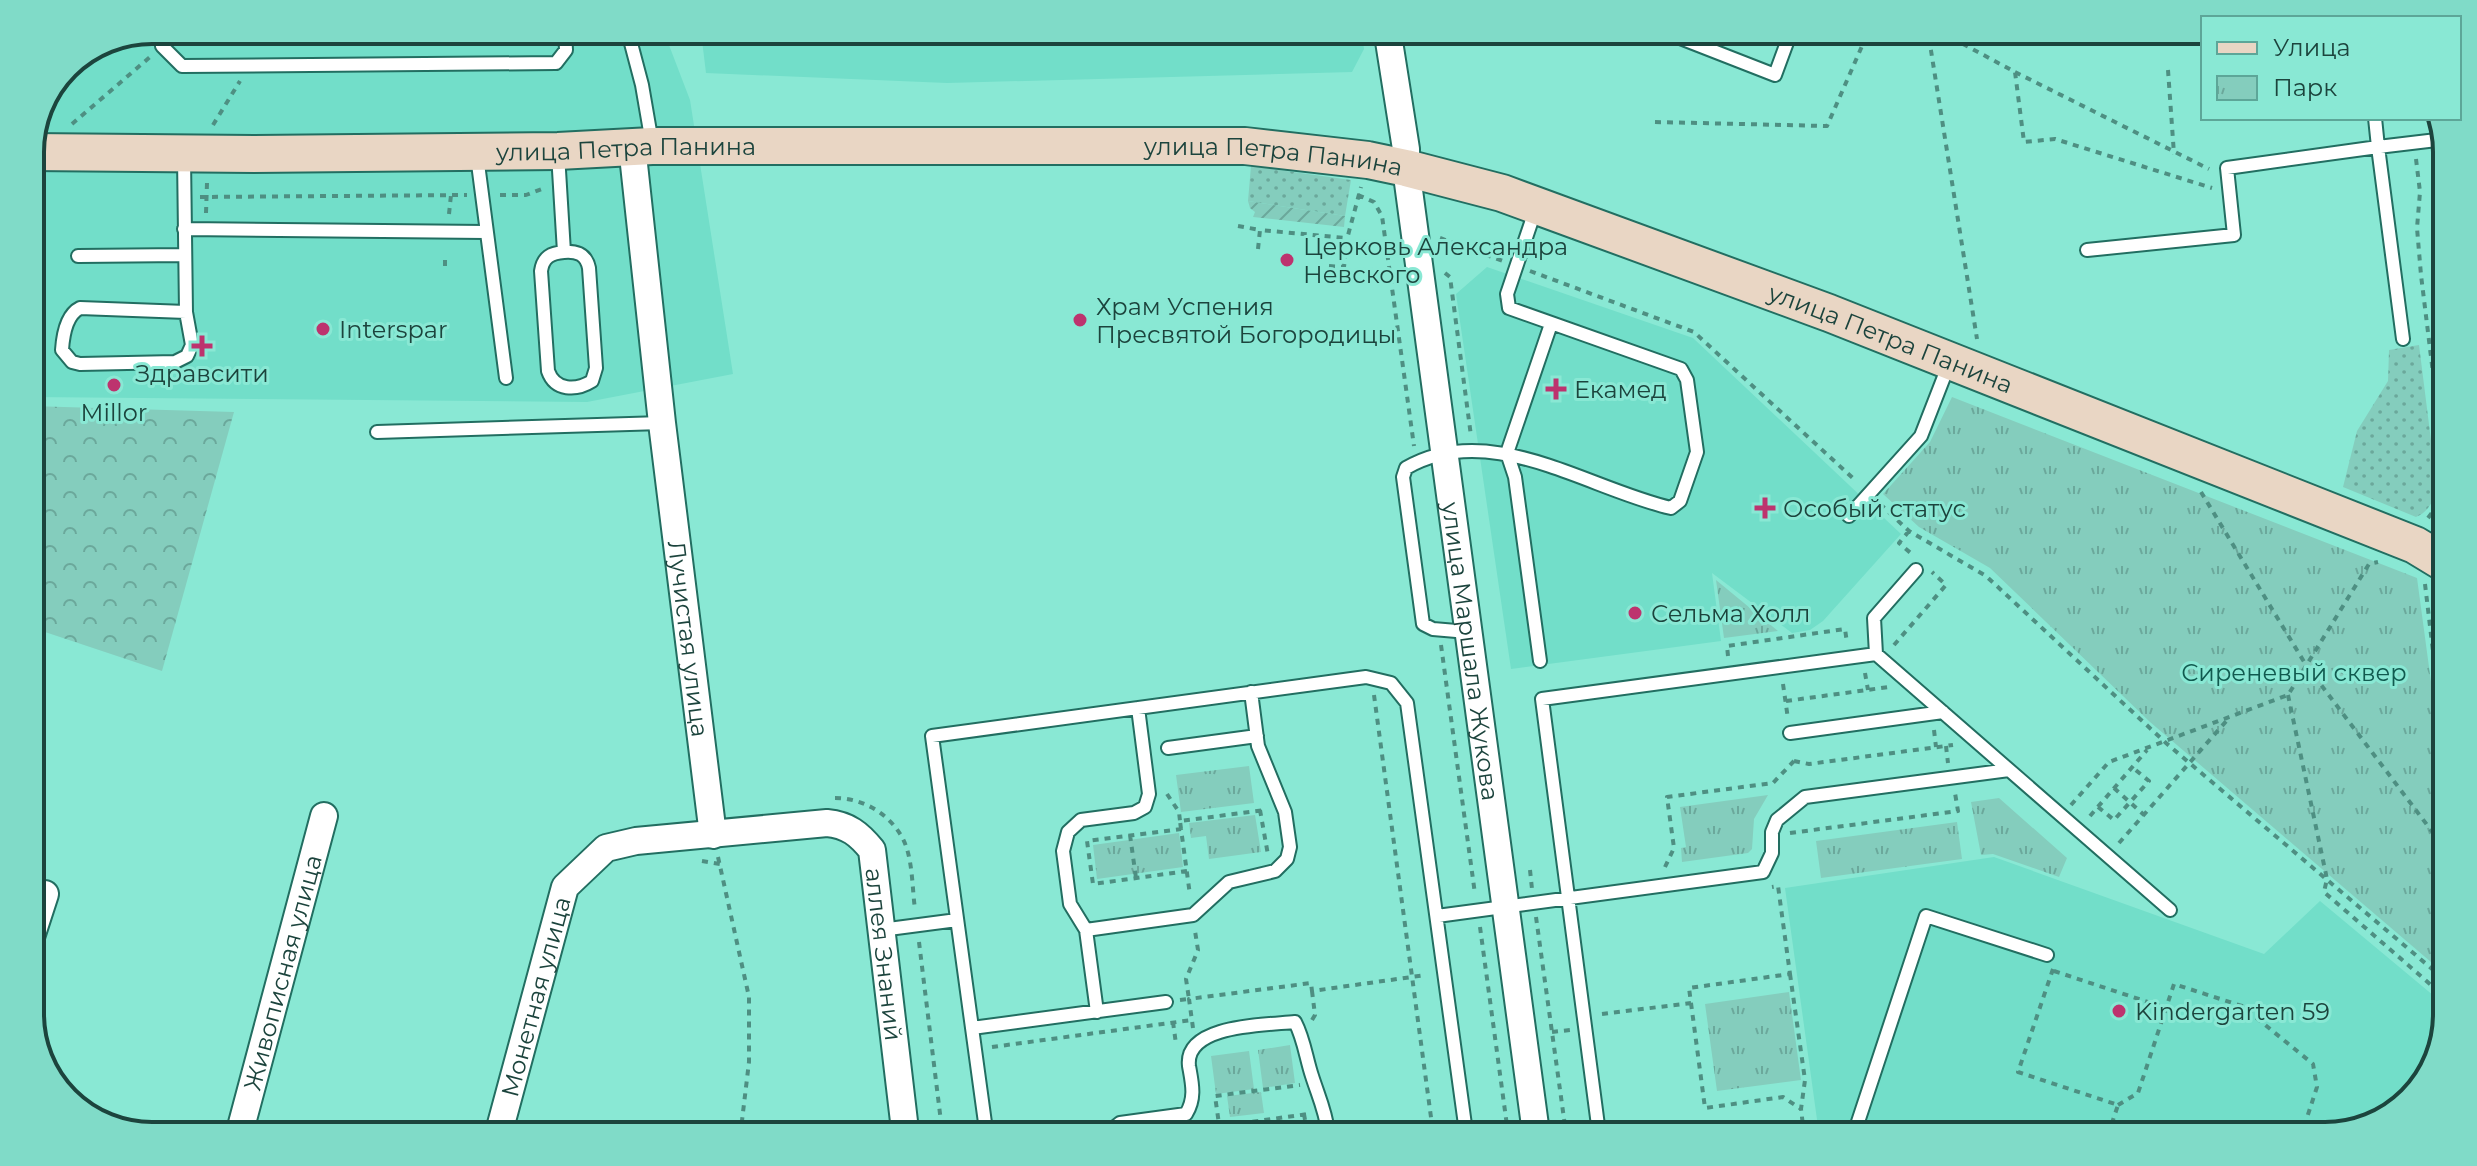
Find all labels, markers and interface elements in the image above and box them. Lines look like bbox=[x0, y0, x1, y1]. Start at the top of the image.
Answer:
legend bbox=[2201, 16, 2461, 120]
text: Улица bbox=[2273, 33, 2351, 62]
text: Парк bbox=[2273, 73, 2337, 102]
street label: улица Петра Панина bbox=[495, 131, 756, 166]
street label: улица Петра Панина bbox=[1143, 132, 1405, 181]
place label: Церковь Александра Невского bbox=[1303, 232, 1568, 289]
marker: Церковь Александра Невского bbox=[1278, 251, 1296, 269]
street label: улица Петра Панина bbox=[1764, 277, 2017, 399]
place label: Храм Успения Пресвятой Богородицы bbox=[1096, 292, 1396, 349]
marker: Храм Успения Пресвятой Богородицы bbox=[1071, 311, 1089, 329]
place label: Interspar bbox=[339, 315, 448, 344]
marker: Interspar bbox=[314, 320, 332, 338]
marker: Здравсити bbox=[193, 337, 211, 355]
place label: Здравсити bbox=[135, 359, 269, 388]
place label: Екамед bbox=[1574, 375, 1667, 404]
marker: Millor bbox=[105, 376, 123, 394]
marker: Екамед bbox=[1545, 378, 1567, 400]
place label: Millor bbox=[81, 398, 147, 427]
place label: Особый статус bbox=[1783, 494, 1966, 523]
marker: Особый статус bbox=[1754, 497, 1776, 519]
street label: улица Маршала Жукова bbox=[1436, 499, 1506, 802]
street label: Лучистая улица bbox=[662, 539, 715, 739]
place label: Сельма Холл bbox=[1651, 599, 1811, 628]
marker: Сельма Холл bbox=[1626, 604, 1644, 622]
park label: Сиреневый сквер bbox=[2181, 658, 2407, 687]
street label: Живописная улица bbox=[237, 851, 328, 1093]
street label: аллея Знаний bbox=[860, 866, 909, 1042]
street label: Монетная улица bbox=[495, 893, 576, 1100]
place label: Kindergarten 59 bbox=[2135, 997, 2330, 1026]
marker: Kindergarten 59 bbox=[2110, 1002, 2128, 1020]

